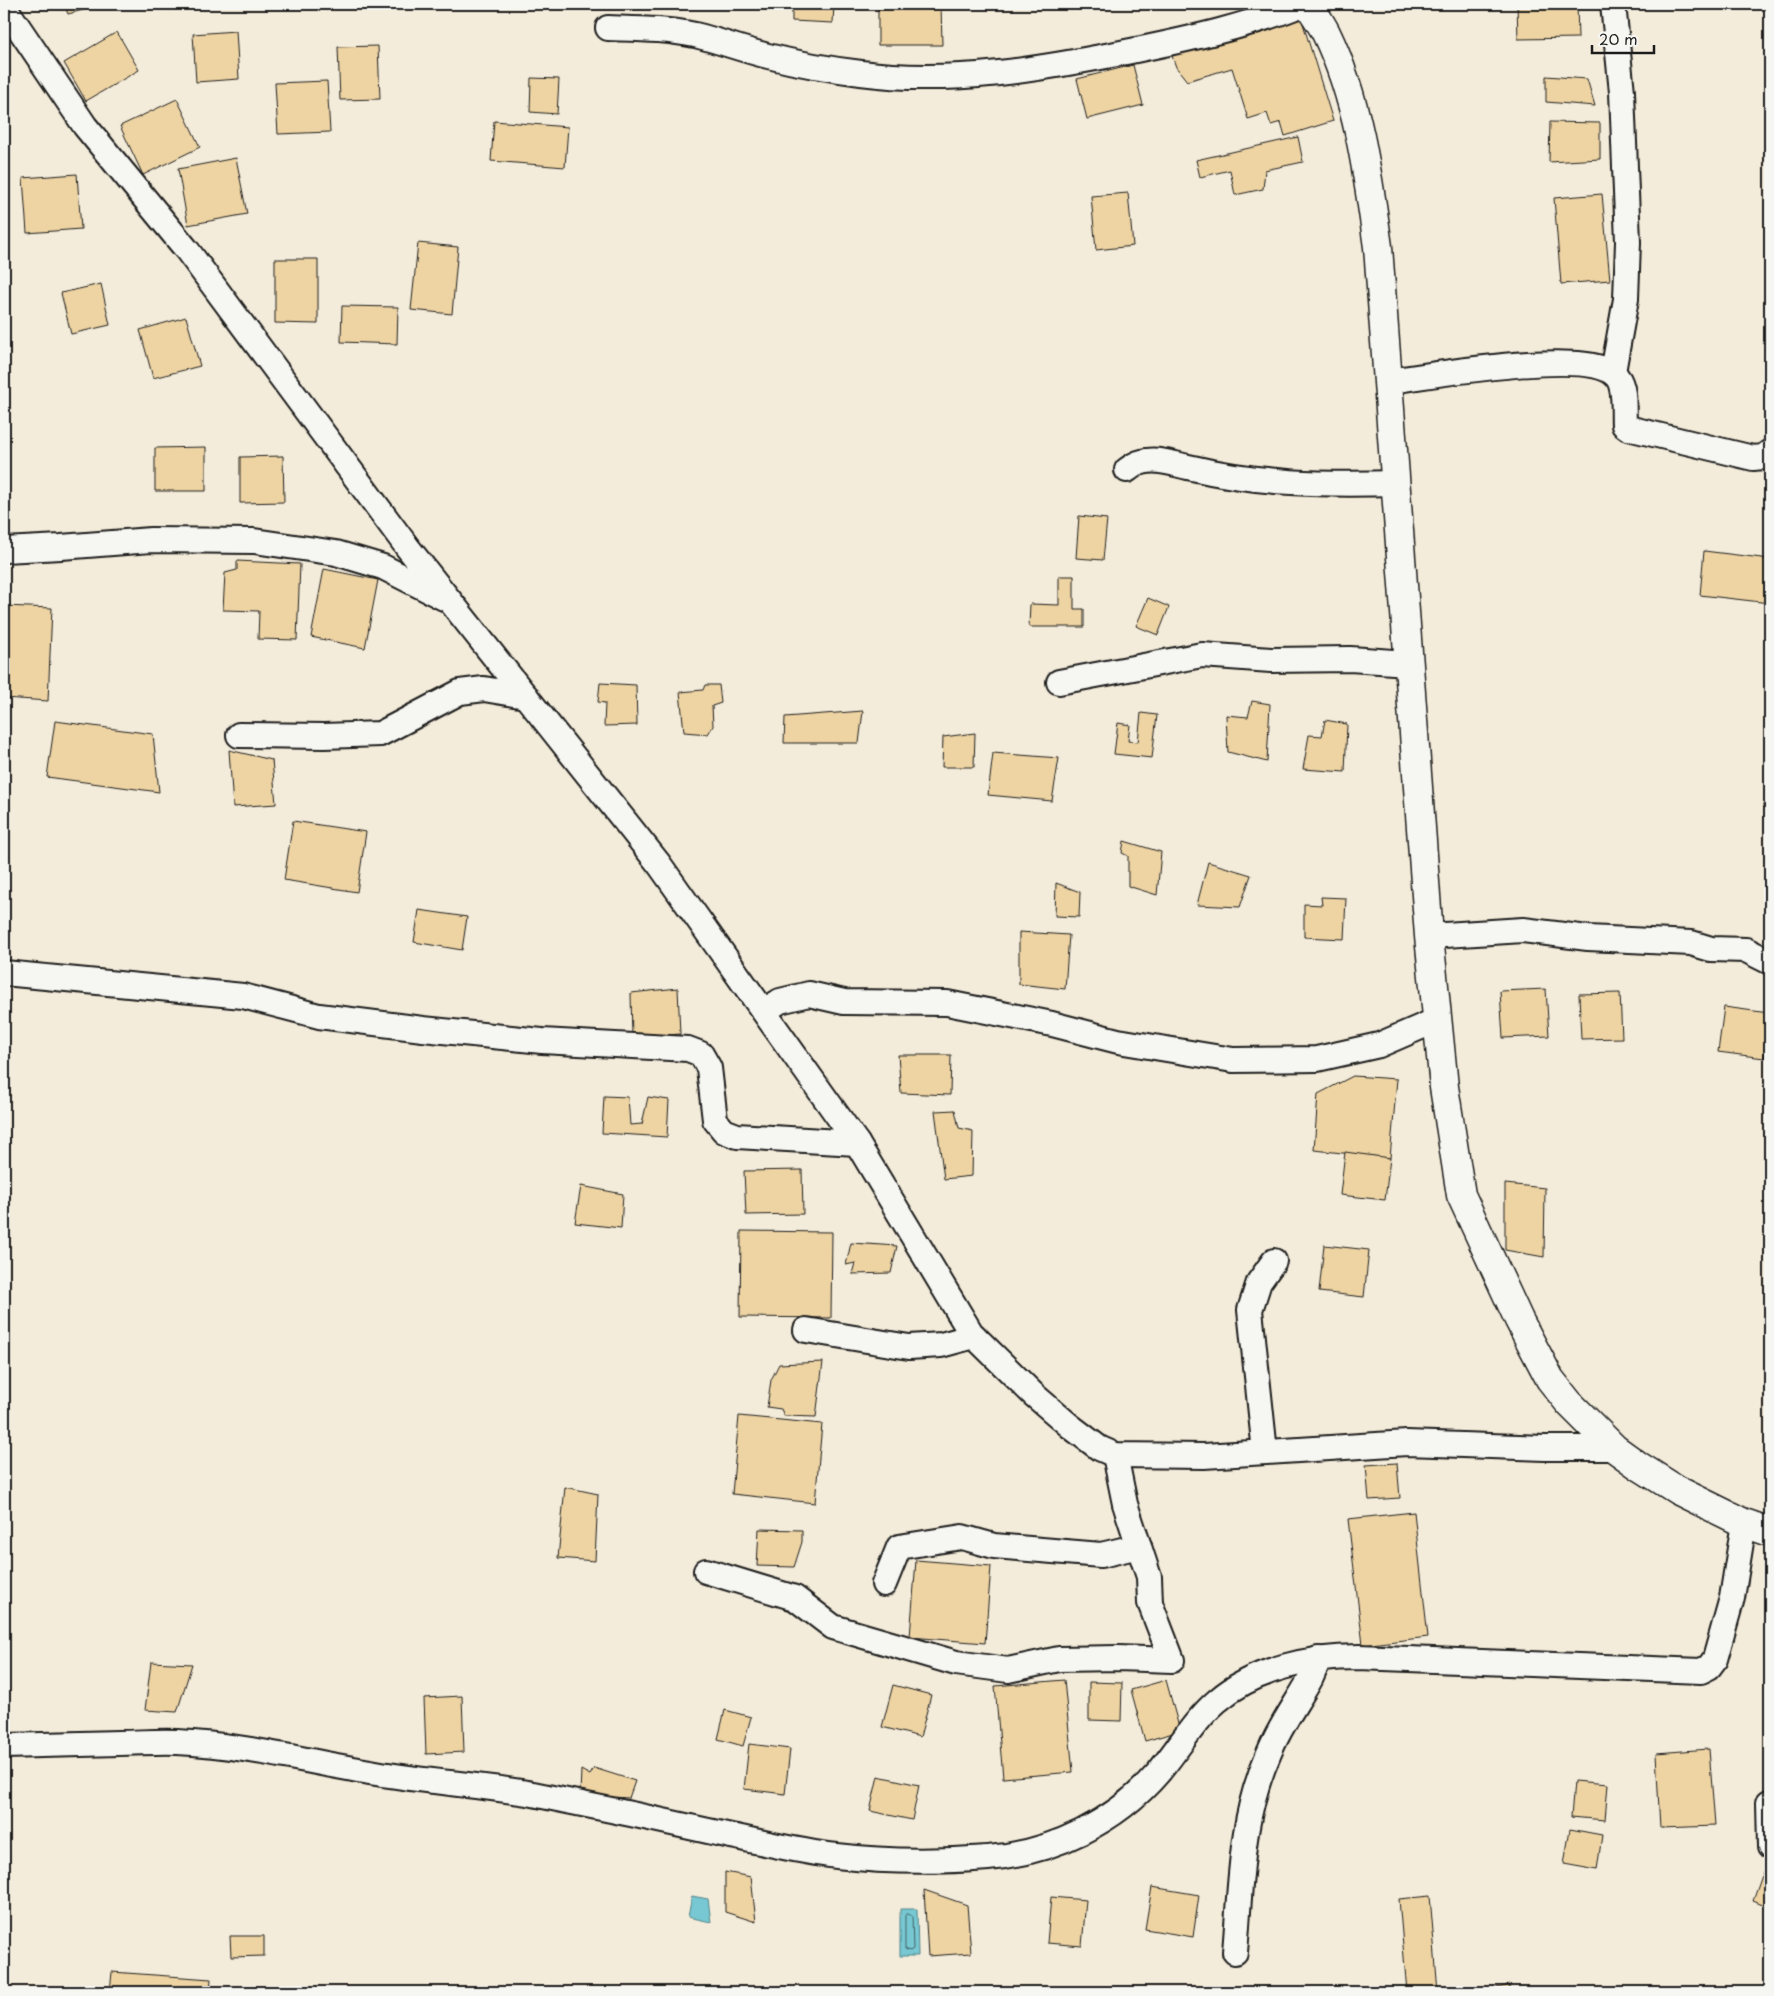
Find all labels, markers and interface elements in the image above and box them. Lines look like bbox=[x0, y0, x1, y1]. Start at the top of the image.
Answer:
scale bar bbox=[1592, 22, 1654, 54]
text: 20 m bbox=[1599, 27, 1638, 50]

